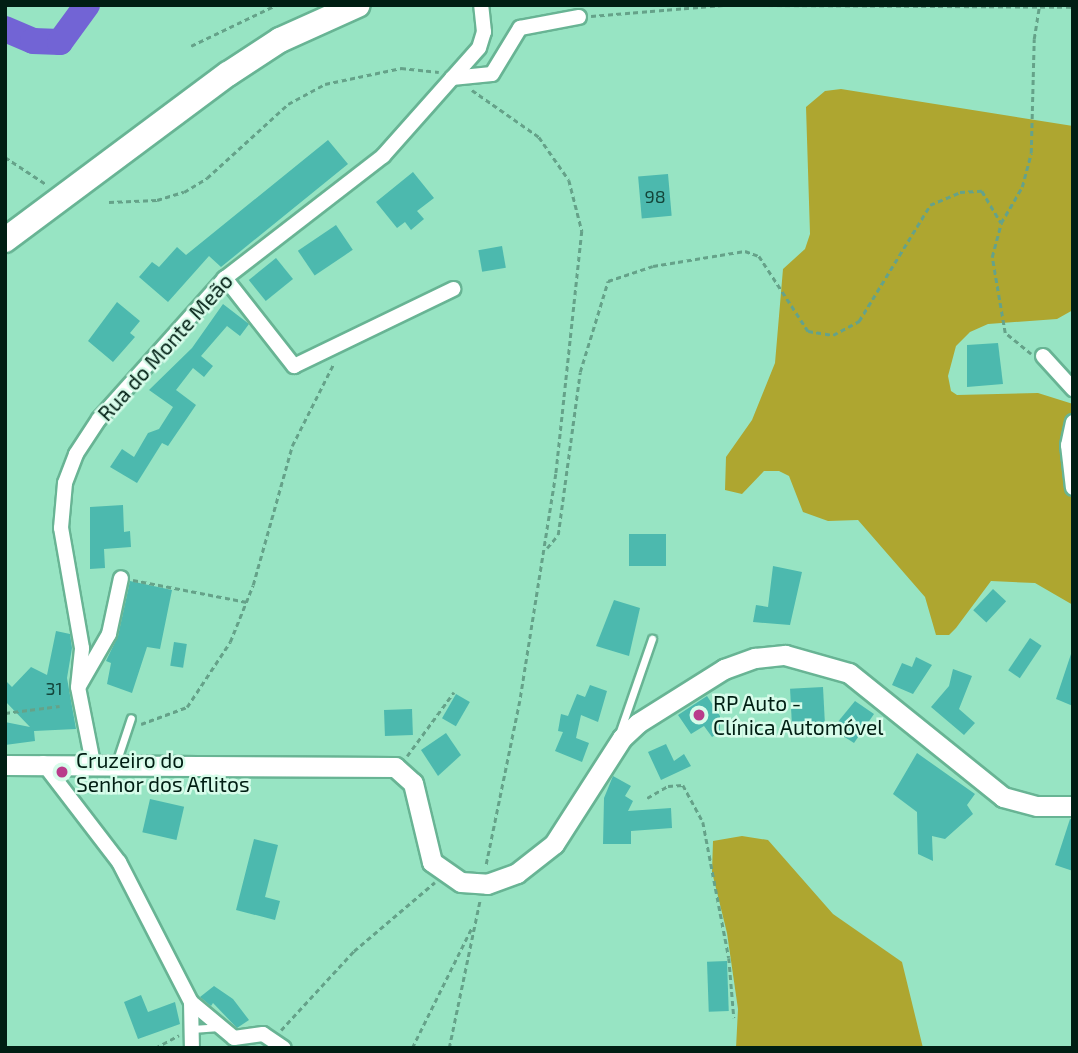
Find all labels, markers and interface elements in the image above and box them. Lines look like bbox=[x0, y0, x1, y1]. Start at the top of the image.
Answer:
house number: 98 bbox=[644, 185, 666, 207]
street label: Rua do Monte Meão bbox=[92, 268, 238, 426]
house number: 31 bbox=[45, 677, 63, 699]
place label: RP Auto - Clínica Automóvel bbox=[713, 690, 884, 740]
marker: RP Auto - Clínica Automóvel bbox=[691, 707, 707, 723]
place label: Cruzeiro do Senhor dos Aflitos bbox=[76, 747, 251, 797]
marker: Cruzeiro do Senhor dos Aflitos bbox=[54, 764, 70, 780]

